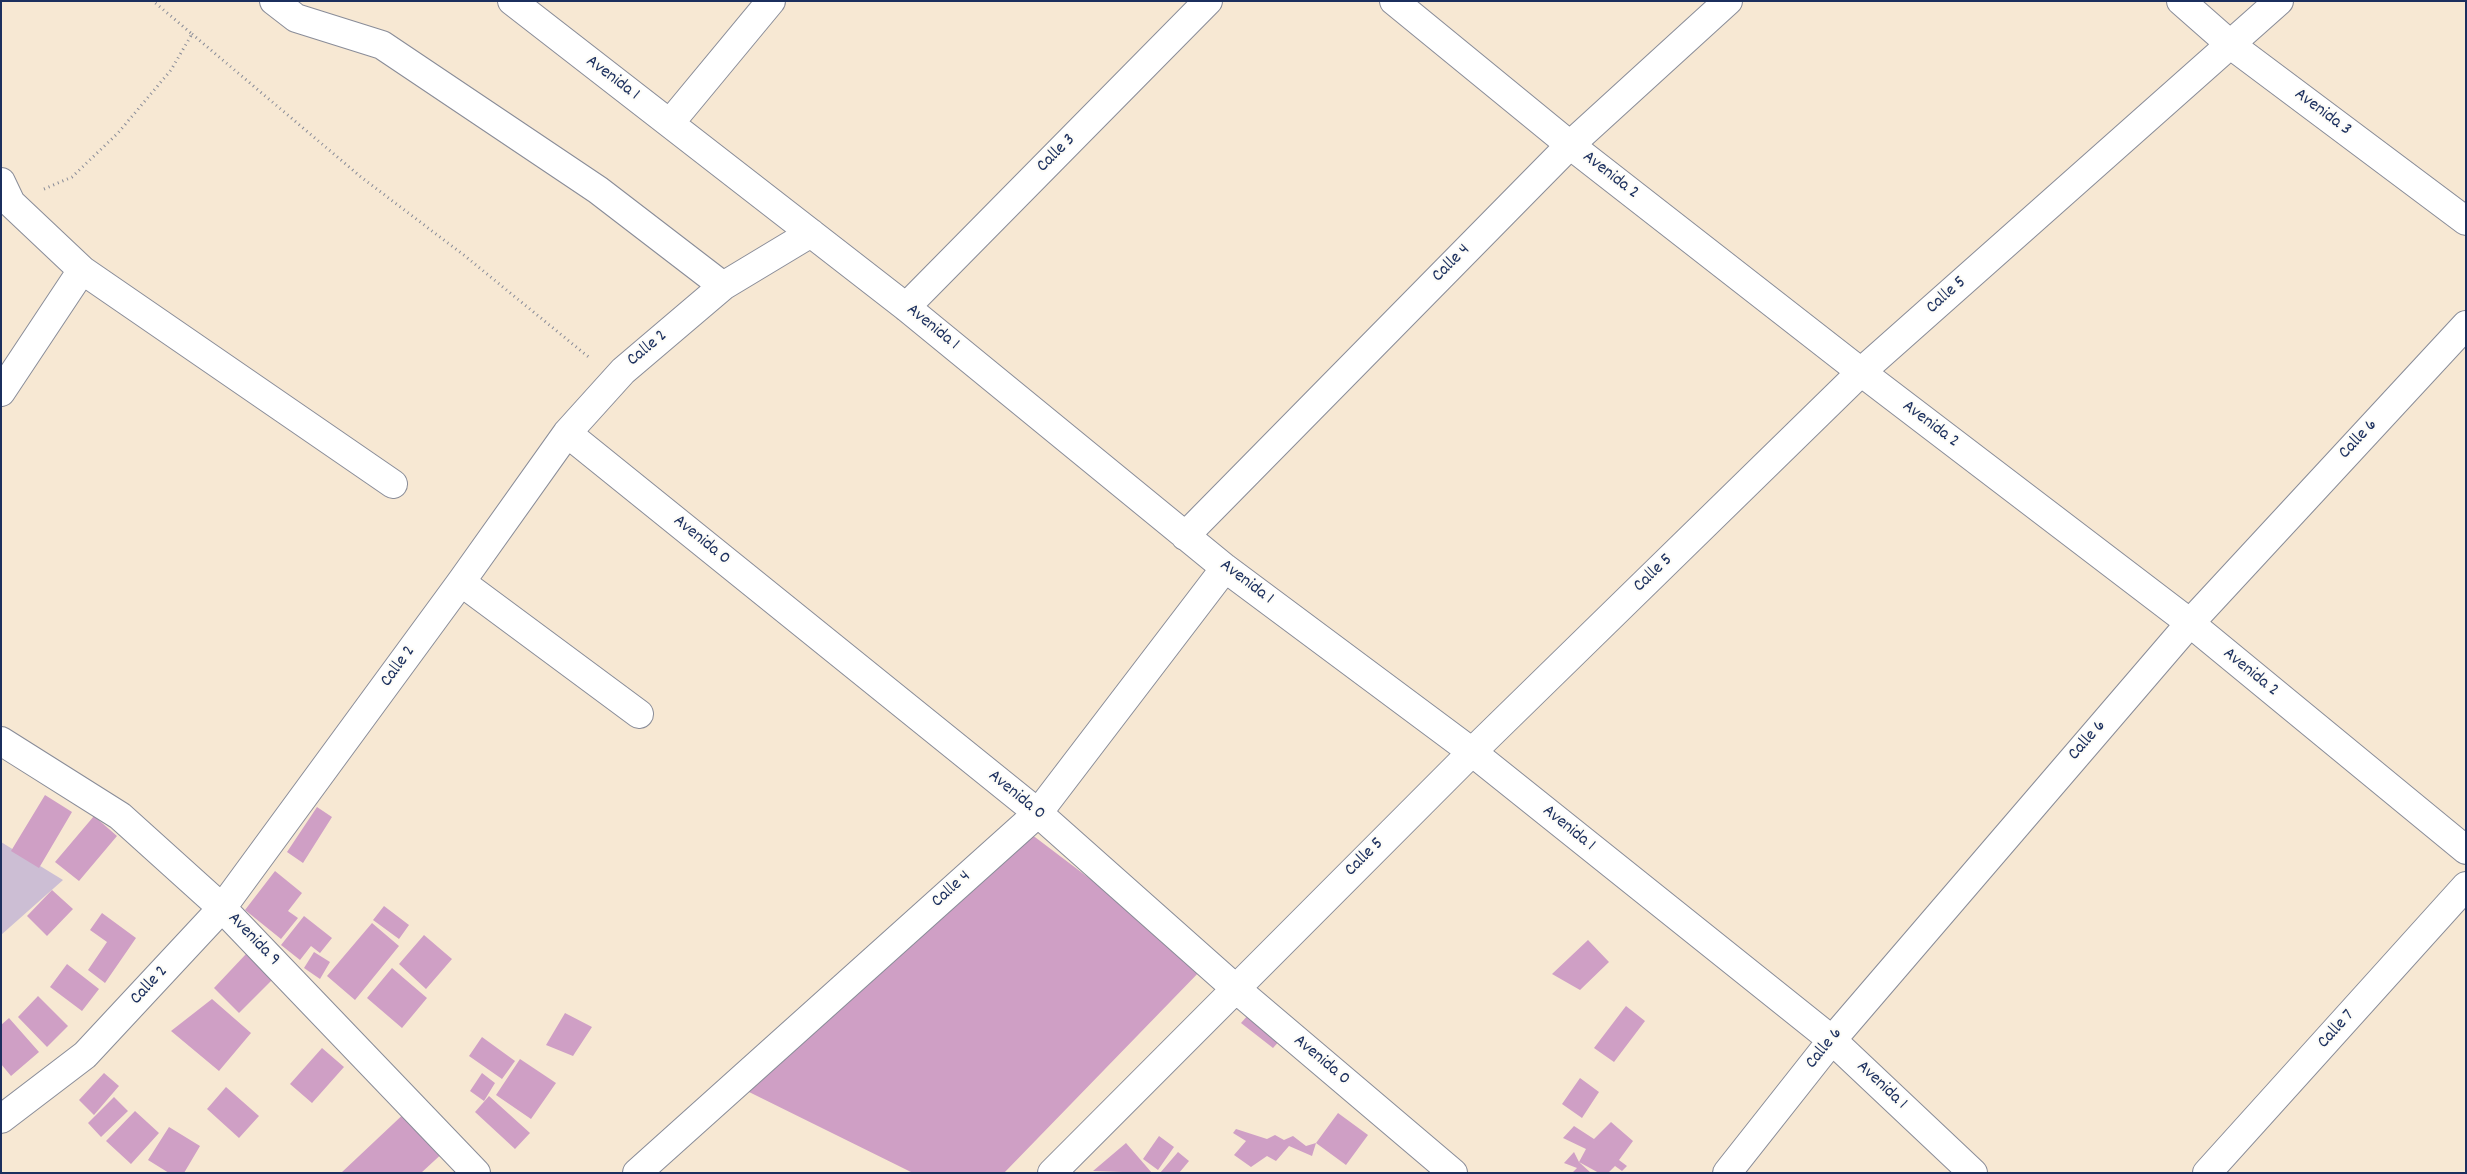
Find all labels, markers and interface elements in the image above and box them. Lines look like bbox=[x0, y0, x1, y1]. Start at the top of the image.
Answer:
street label: Avenida 1 bbox=[581, 52, 643, 106]
street label: Avenida 3 bbox=[2289, 85, 2355, 141]
street label: Calle 3 bbox=[1033, 130, 1081, 178]
street label: Avenida 2 bbox=[1577, 147, 1643, 205]
street label: Calle 4 bbox=[1428, 240, 1476, 288]
street label: Calle 5 bbox=[1923, 272, 1971, 320]
street label: Avenida 1 bbox=[901, 300, 963, 356]
street label: Calle 2 bbox=[624, 326, 672, 372]
street label: Avenida 2 bbox=[1897, 397, 1963, 453]
street label: Calle 6 bbox=[2335, 416, 2383, 464]
street label: Avenida 0 bbox=[668, 511, 734, 571]
street label: Calle 5 bbox=[1630, 550, 1678, 598]
street label: Avenida 1 bbox=[1215, 556, 1277, 610]
street label: Calle 2 bbox=[377, 642, 421, 692]
street label: Avenida 2 bbox=[2218, 644, 2282, 702]
street label: Calle 6 bbox=[2065, 716, 2111, 766]
street label: Avenida 0 bbox=[983, 766, 1049, 826]
street label: Avenida 1 bbox=[1537, 801, 1599, 857]
street label: Calle 5 bbox=[1341, 834, 1389, 882]
street label: Calle 4 bbox=[928, 867, 976, 913]
street label: Avenida 9 bbox=[222, 909, 284, 971]
street label: Calle 2 bbox=[126, 962, 174, 1010]
street label: Calle 7 bbox=[2314, 1006, 2360, 1054]
street label: Calle 6 bbox=[1802, 1024, 1848, 1074]
street label: Avenida 0 bbox=[1288, 1031, 1354, 1091]
street label: Avenida 1 bbox=[1851, 1057, 1911, 1115]

